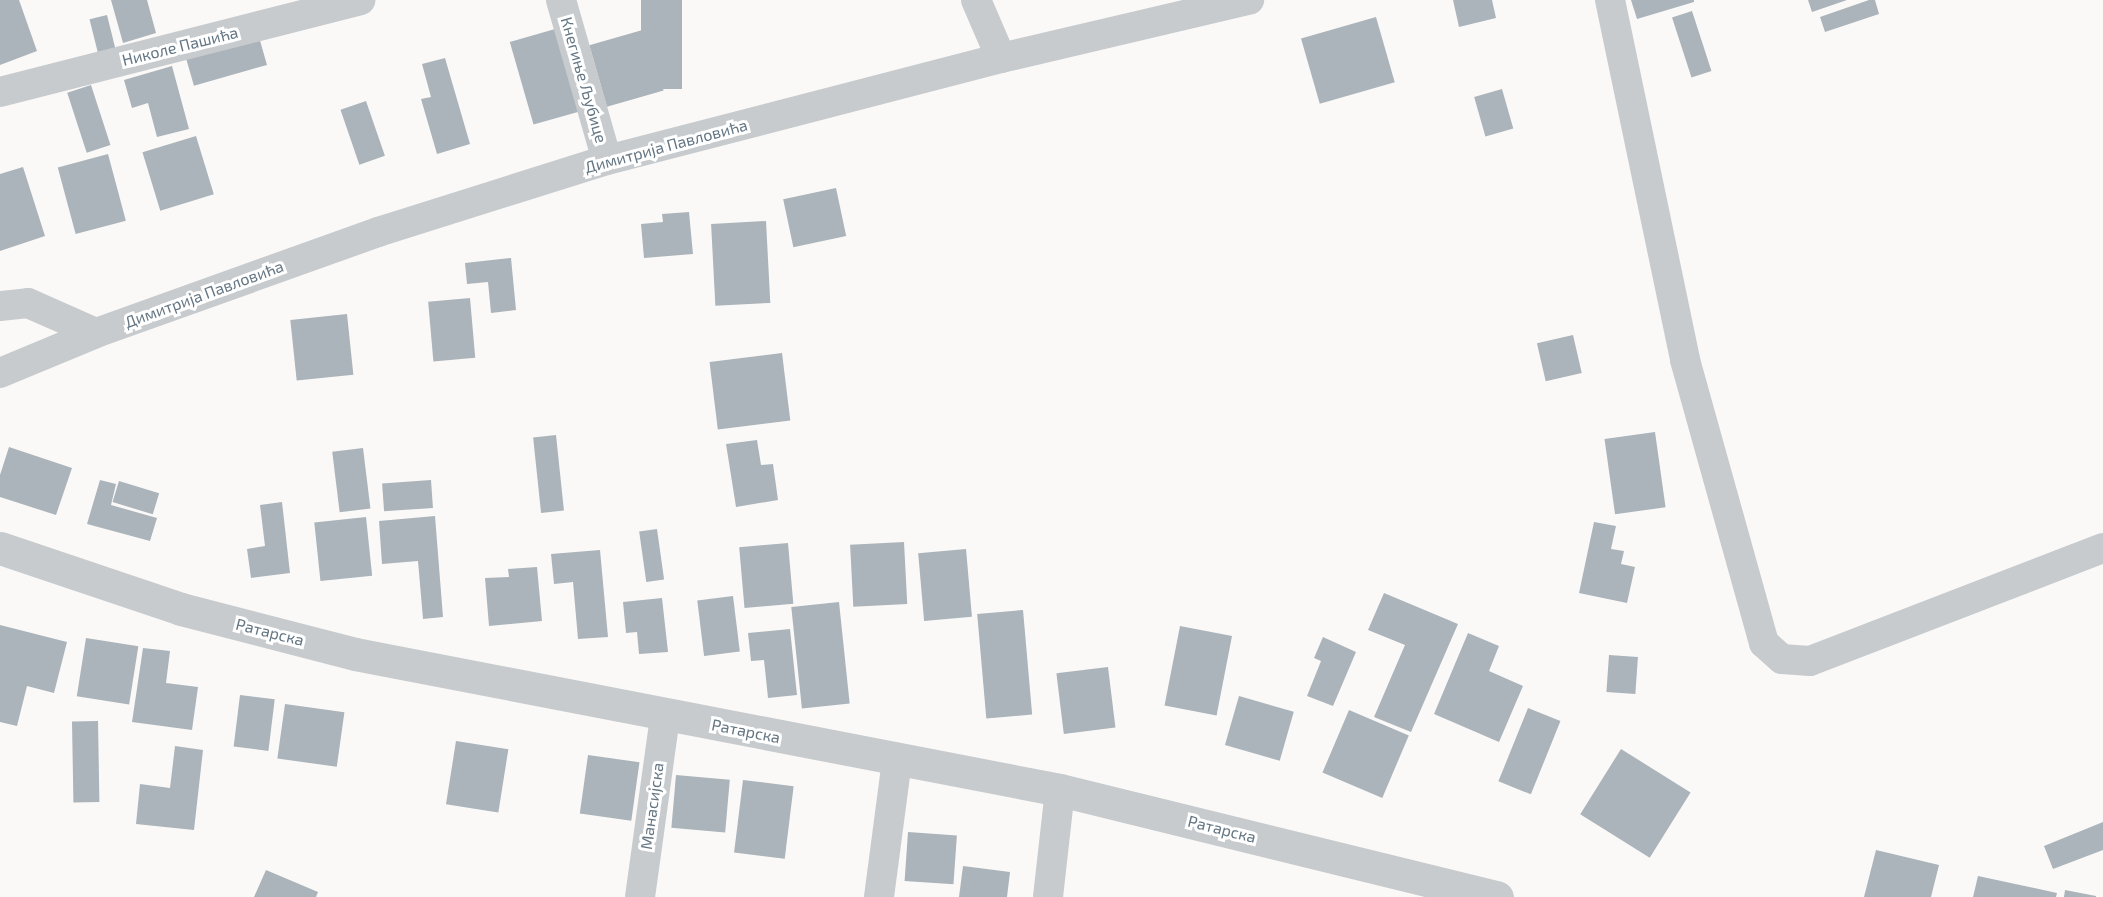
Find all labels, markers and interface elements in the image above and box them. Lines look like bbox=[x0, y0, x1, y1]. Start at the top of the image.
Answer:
street label: Кнегиње Љубице bbox=[557, 15, 611, 145]
street label: Николе Пашића bbox=[120, 22, 240, 70]
street label: Димитрија Павловића bbox=[582, 115, 750, 177]
street label: Димитрија Павловића bbox=[122, 256, 286, 332]
street label: Ратарска bbox=[234, 614, 306, 650]
street label: Ратарска bbox=[710, 715, 782, 747]
street label: Манасијска bbox=[636, 761, 668, 851]
street label: Ратарска bbox=[1186, 811, 1258, 847]

